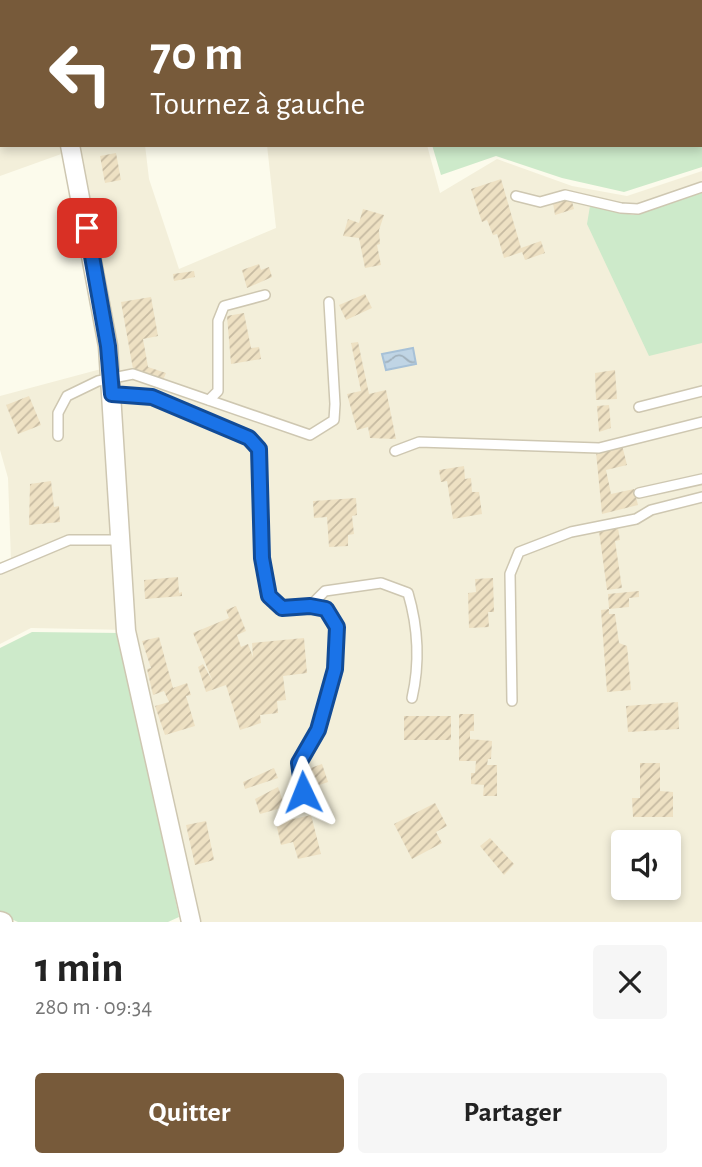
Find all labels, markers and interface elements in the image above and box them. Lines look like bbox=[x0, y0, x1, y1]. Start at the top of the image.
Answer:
icon: left bbox=[35, 28, 126, 119]
text: 70 m bbox=[150, 30, 244, 79]
text: Tournez à gauche bbox=[150, 88, 365, 120]
pin bbox=[57, 198, 117, 258]
icon: arrive bbox=[68, 209, 106, 247]
position arrow bbox=[266, 755, 340, 829]
map controls bbox=[611, 830, 681, 900]
button: sound bbox=[611, 830, 681, 900]
button: close bbox=[593, 945, 667, 1019]
text: 1 min bbox=[35, 947, 124, 989]
text: 280 m · 09:34 bbox=[35, 996, 152, 1019]
button: Quitter bbox=[35, 1073, 344, 1153]
button: Partager bbox=[358, 1073, 667, 1153]

